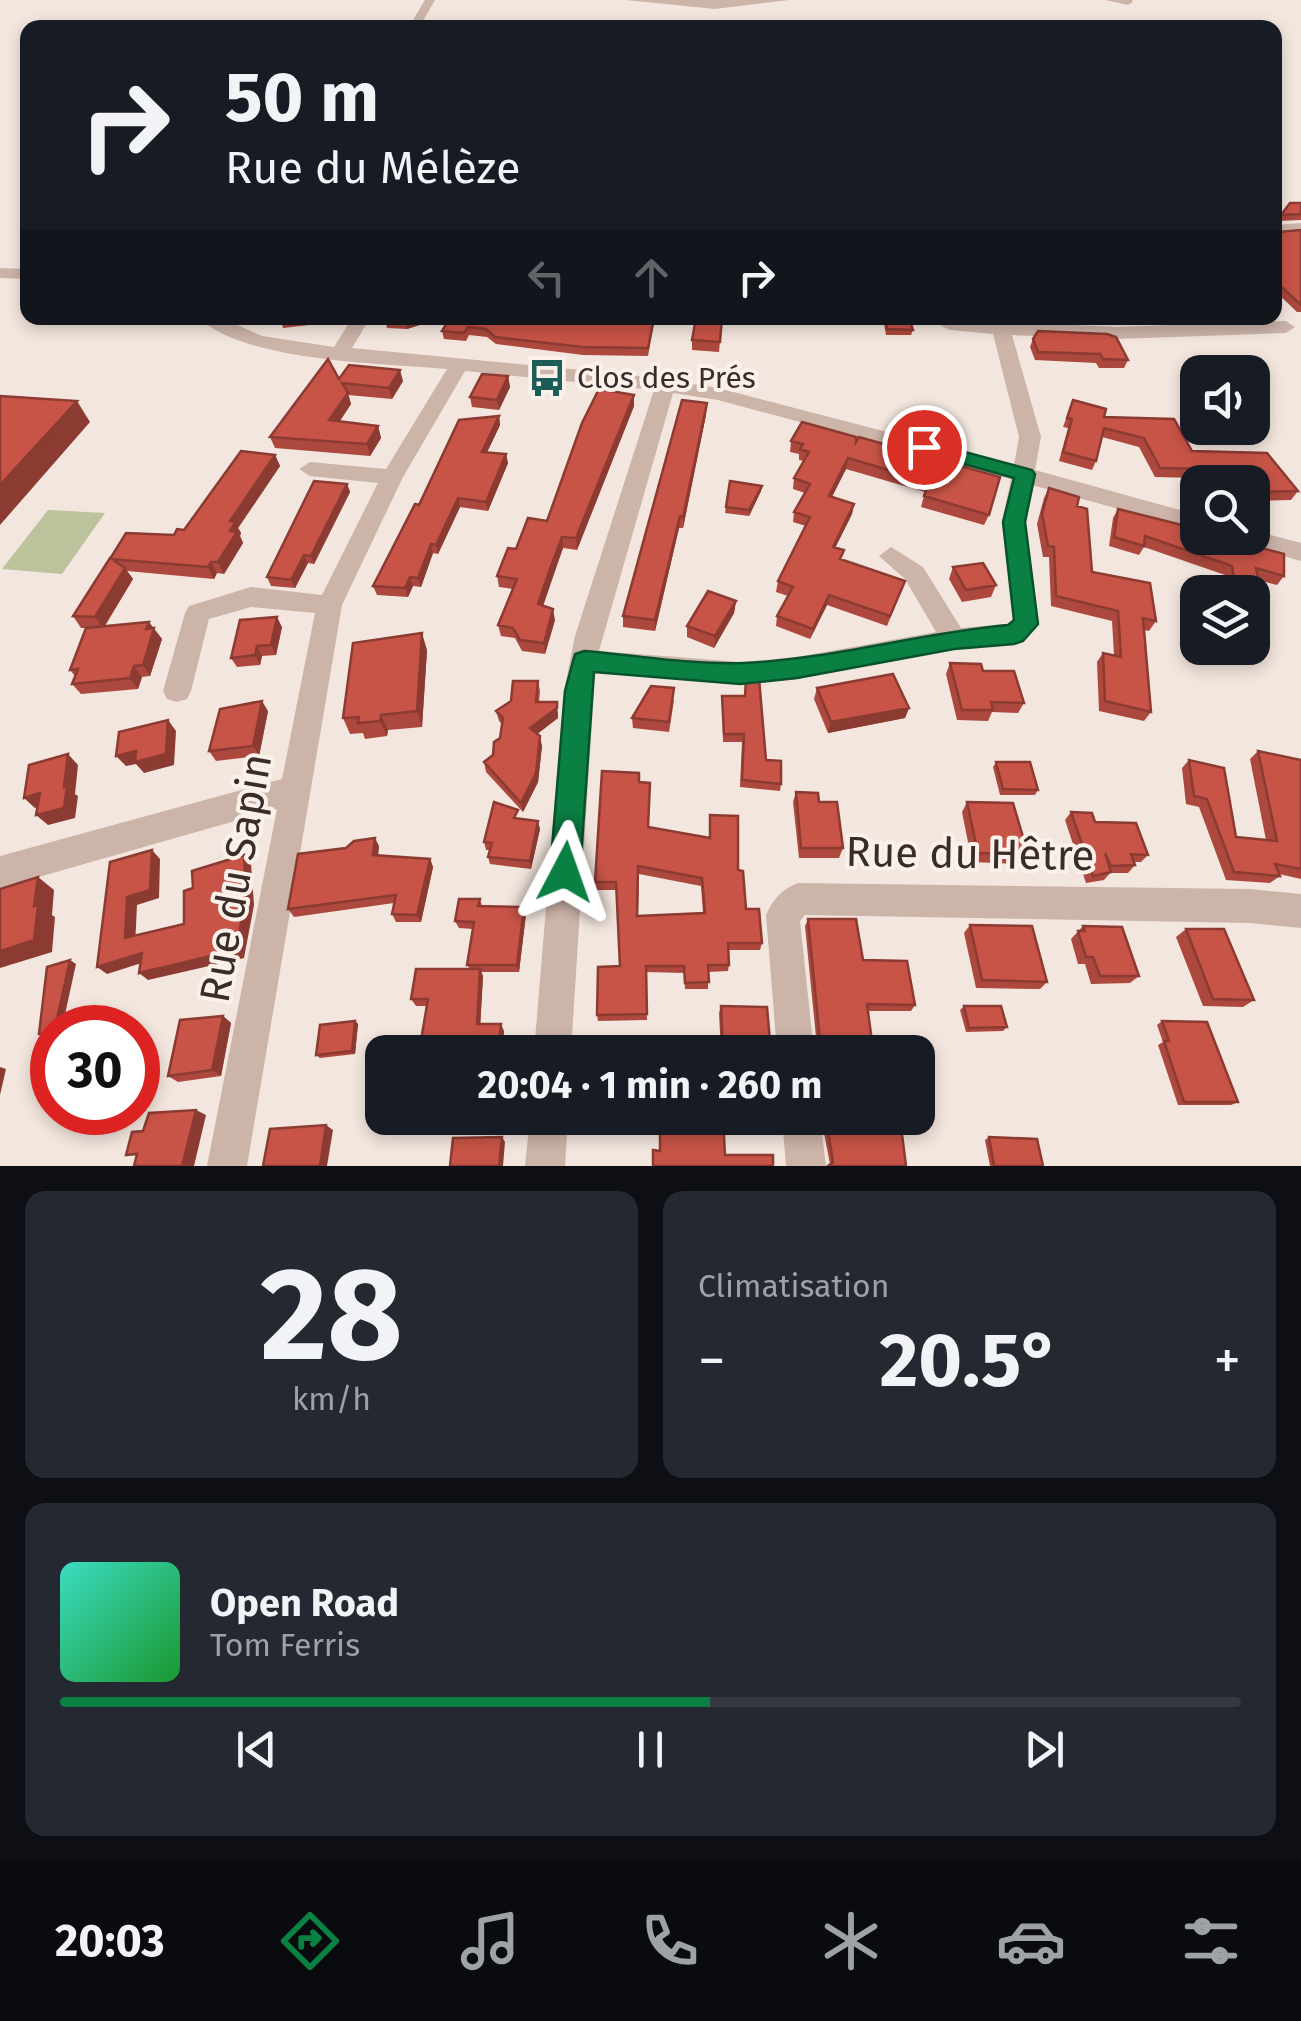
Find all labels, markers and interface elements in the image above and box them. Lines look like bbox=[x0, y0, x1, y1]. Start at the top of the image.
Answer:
text: 50 m bbox=[225, 56, 379, 140]
icon: right bbox=[60, 60, 190, 190]
text: Rue du Mélèze bbox=[225, 141, 520, 195]
icon: left bbox=[519, 250, 574, 305]
icon: ahead bbox=[624, 250, 679, 305]
icon: right bbox=[729, 250, 784, 305]
map controls bbox=[1180, 355, 1270, 665]
button: sound bbox=[1180, 355, 1270, 445]
bus stop icon: Clos des Prés bbox=[526, 357, 568, 399]
place label: Clos des Prés bbox=[577, 360, 756, 396]
pin bbox=[882, 405, 967, 490]
icon: arrive bbox=[897, 420, 952, 475]
button: search bbox=[1180, 465, 1270, 555]
button: layers bbox=[1180, 575, 1270, 665]
street label: Rue du Sapin bbox=[190, 750, 282, 1006]
position arrow bbox=[513, 820, 617, 924]
street label: Rue du Hêtre bbox=[845, 827, 1095, 881]
speed limit sign: 30 bbox=[30, 1005, 160, 1135]
text: 20:04 · 1 min · 260 m bbox=[478, 1062, 822, 1108]
text: 28 bbox=[260, 1237, 403, 1393]
text: Climatisation bbox=[698, 1267, 889, 1305]
text: 20.5° bbox=[880, 1316, 1060, 1406]
text: − bbox=[698, 1328, 726, 1394]
text: + bbox=[1214, 1328, 1241, 1394]
text: km/h bbox=[292, 1380, 371, 1418]
text: Open Road bbox=[210, 1580, 399, 1626]
text: Tom Ferris bbox=[210, 1626, 360, 1664]
icon: previous bbox=[229, 1722, 284, 1777]
icon: pause bbox=[623, 1722, 678, 1777]
icon: next bbox=[1017, 1722, 1072, 1777]
icon: directions bbox=[275, 1906, 345, 1976]
icon: music bbox=[455, 1906, 525, 1976]
icon: phone bbox=[635, 1906, 705, 1976]
icon: climate bbox=[816, 1906, 886, 1976]
icon: car bbox=[996, 1906, 1066, 1976]
icon: filters bbox=[1176, 1906, 1246, 1976]
text: 20:03 bbox=[55, 1914, 165, 1968]

